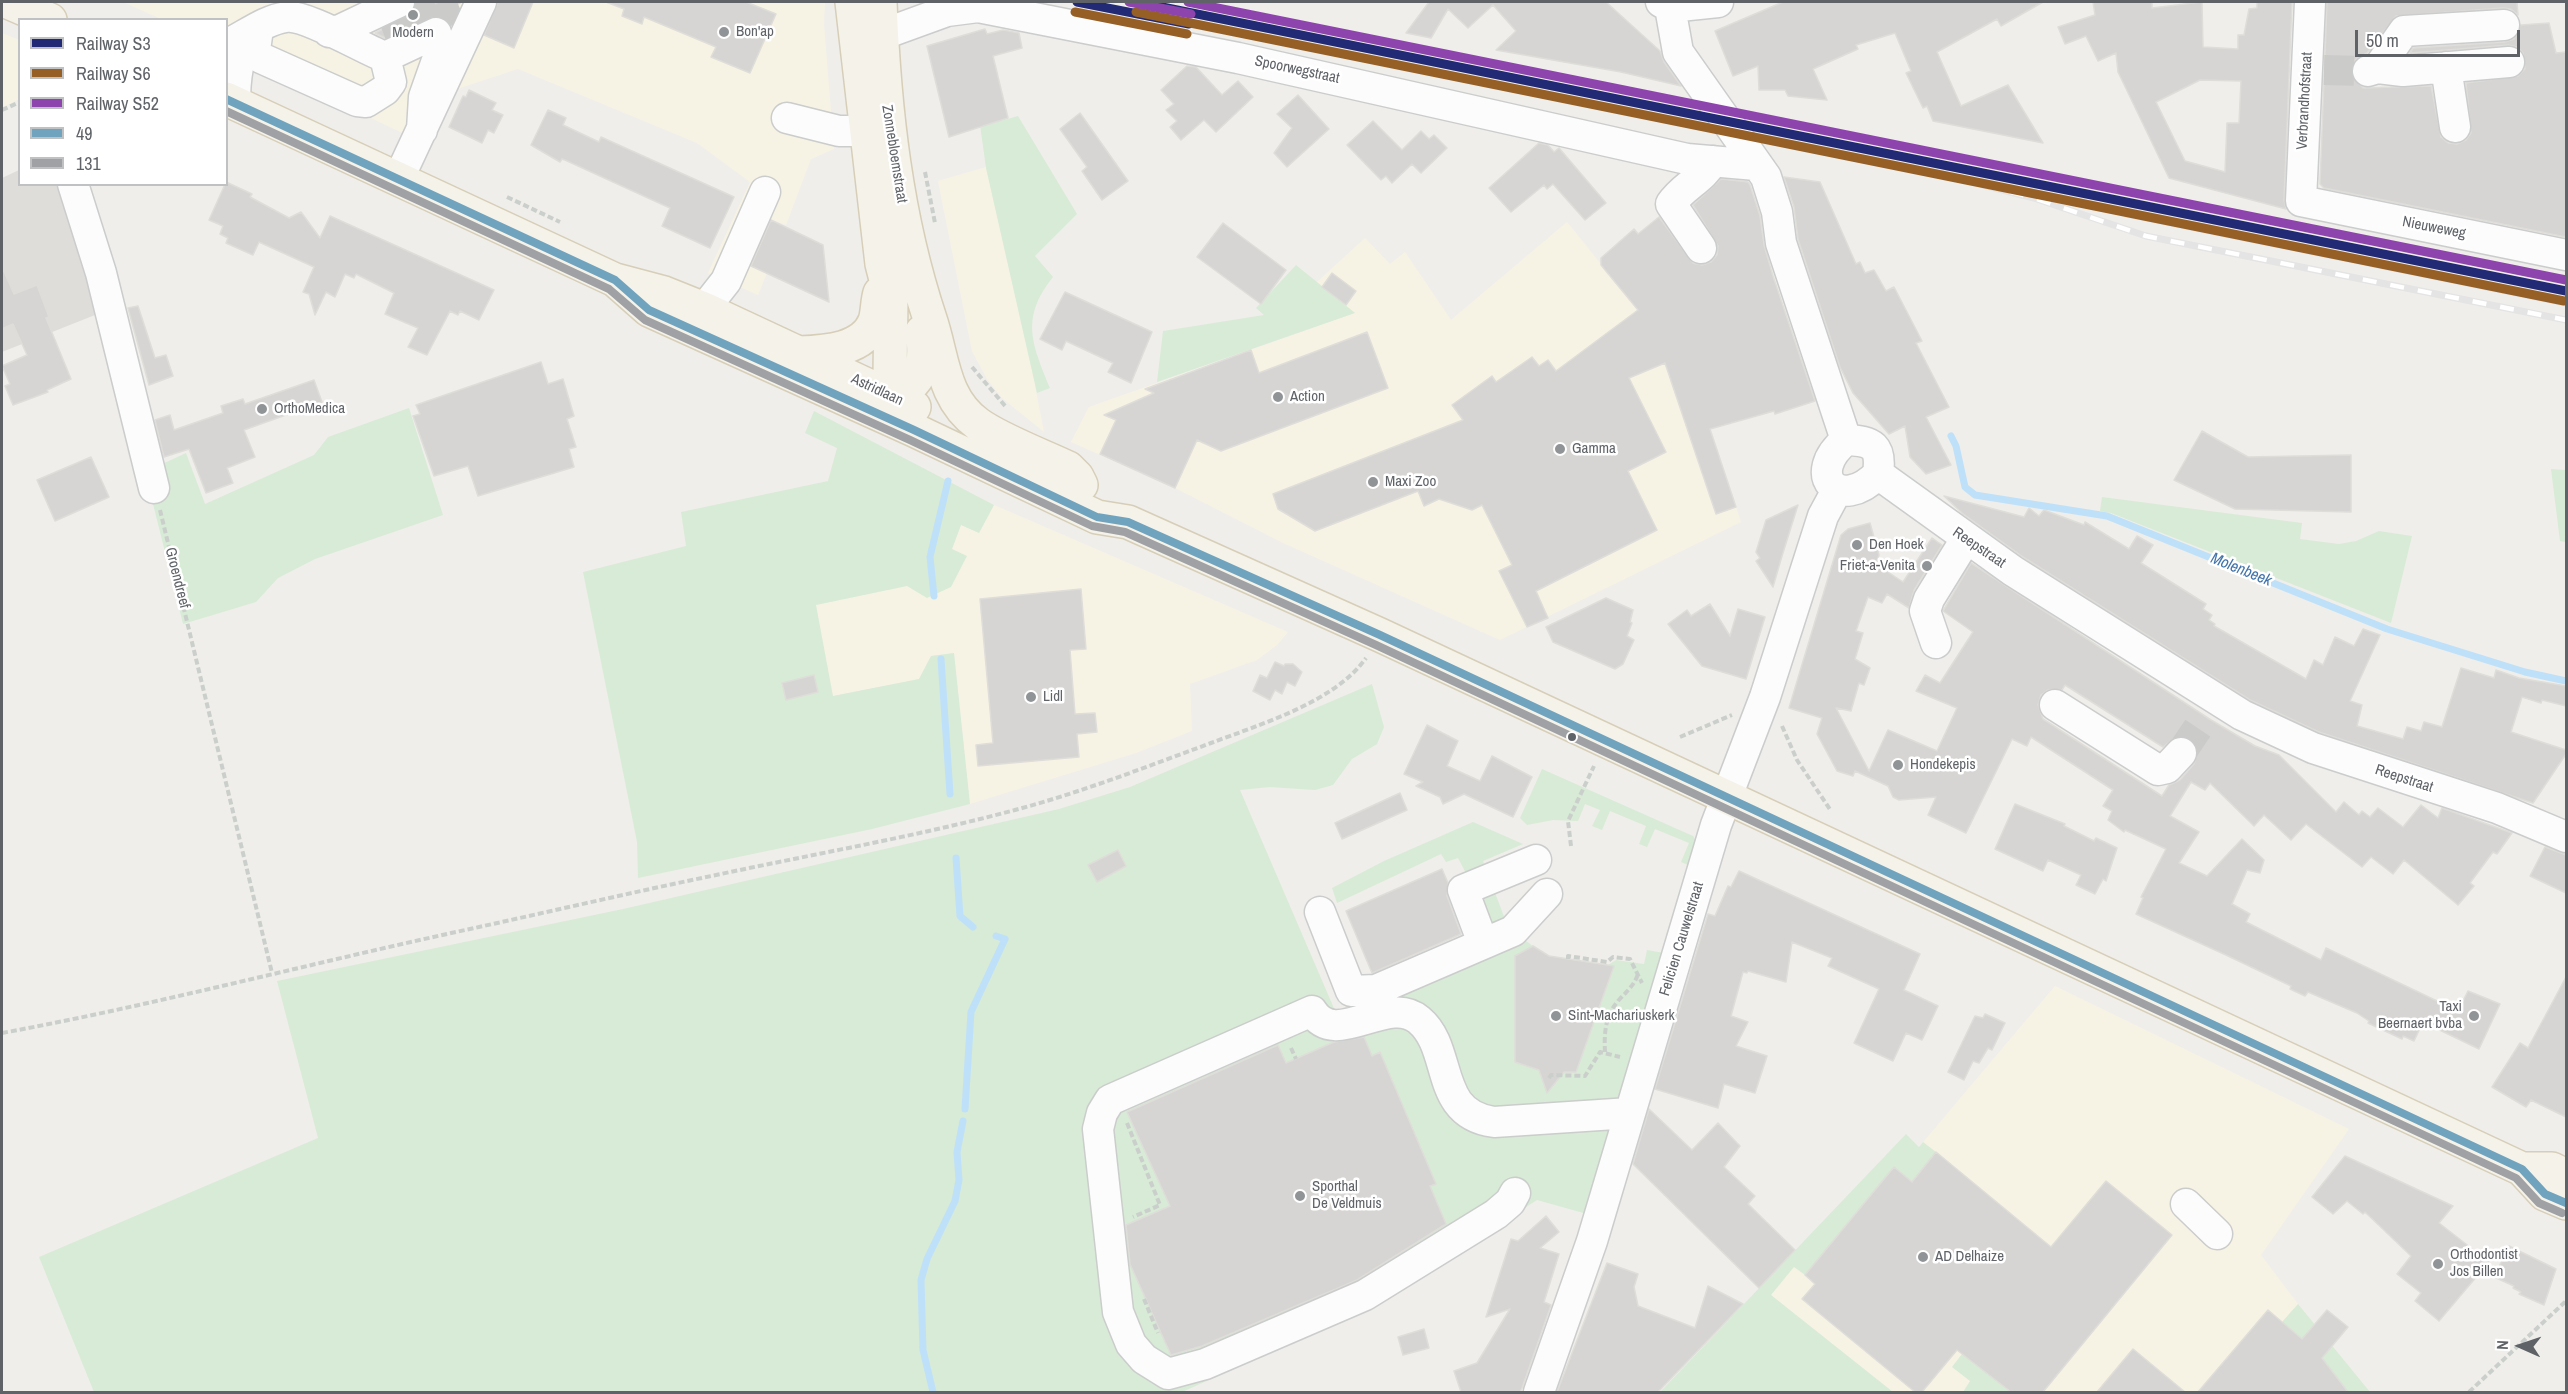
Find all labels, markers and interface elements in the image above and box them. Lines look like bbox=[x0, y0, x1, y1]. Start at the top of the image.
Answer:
marker: Modern bbox=[406, 8, 420, 22]
legend bbox=[18, 18, 228, 186]
scale bar bbox=[2358, 18, 2523, 56]
place label: Bon'ap bbox=[736, 23, 774, 41]
place label: Modern bbox=[392, 24, 434, 42]
marker: Bon'ap bbox=[717, 25, 731, 39]
text: 50 m bbox=[2366, 28, 2399, 53]
text: Railway S3 bbox=[76, 31, 151, 56]
street label: Spoorwegstraat bbox=[1253, 52, 1341, 88]
street label: Verbrandhofstraat bbox=[2293, 52, 2317, 150]
text: Railway S6 bbox=[76, 61, 151, 86]
text: Railway S52 bbox=[76, 91, 159, 116]
street label: Zonnebloemstraat bbox=[877, 104, 911, 204]
text: 49 bbox=[76, 121, 92, 146]
text: 131 bbox=[76, 151, 101, 176]
street label: Nieuweweg bbox=[2401, 213, 2467, 243]
street label: Astridlaan bbox=[848, 370, 906, 410]
place label: Action bbox=[1290, 388, 1325, 406]
marker: Action bbox=[1271, 390, 1285, 404]
place label: OrthoMedica bbox=[274, 400, 345, 418]
marker: OrthoMedica bbox=[255, 402, 269, 416]
place label: Gamma bbox=[1572, 440, 1616, 458]
marker: Gamma bbox=[1553, 442, 1567, 456]
place label: Maxi Zoo bbox=[1385, 473, 1436, 491]
marker: Maxi Zoo bbox=[1366, 475, 1380, 489]
street label: Reepstraat bbox=[1949, 524, 2009, 572]
place label: Den Hoek bbox=[1869, 536, 1924, 554]
marker: Den Hoek bbox=[1850, 538, 1864, 552]
street label: Groendreef bbox=[161, 546, 193, 610]
water label: Molenbeek bbox=[2208, 549, 2274, 591]
place label: Friet-a-Venita bbox=[1840, 557, 1915, 575]
marker: Friet-a-Venita bbox=[1920, 559, 1934, 573]
place label: Lidl bbox=[1043, 688, 1063, 706]
marker: Lidl bbox=[1024, 690, 1038, 704]
unlabelled marker bbox=[1566, 731, 1578, 743]
place label: Hondekepis bbox=[1910, 756, 1976, 774]
marker: Hondekepis bbox=[1891, 758, 1905, 772]
street label: Reepstraat bbox=[2373, 761, 2435, 797]
street label: Felicien Cauwelstraat bbox=[1656, 880, 1708, 998]
place label: Taxi Beernaert bvba bbox=[2378, 998, 2462, 1033]
place label: Sint-Machariuskerk bbox=[1568, 1007, 1675, 1025]
marker: Sint-Machariuskerk bbox=[1549, 1009, 1563, 1023]
marker: Taxi Beernaert bvba bbox=[2467, 1009, 2481, 1023]
place label: Sporthal De Veldmuis bbox=[1312, 1178, 1382, 1213]
marker: Sporthal De Veldmuis bbox=[1293, 1189, 1307, 1203]
place label: Orthodontist Jos Billen bbox=[2450, 1246, 2518, 1281]
place label: AD Delhaize bbox=[1935, 1248, 2004, 1266]
marker: AD Delhaize bbox=[1916, 1250, 1930, 1264]
marker: Orthodontist Jos Billen bbox=[2431, 1257, 2445, 1271]
north arrow bbox=[2490, 1316, 2550, 1376]
text: N bbox=[2491, 1340, 2513, 1350]

